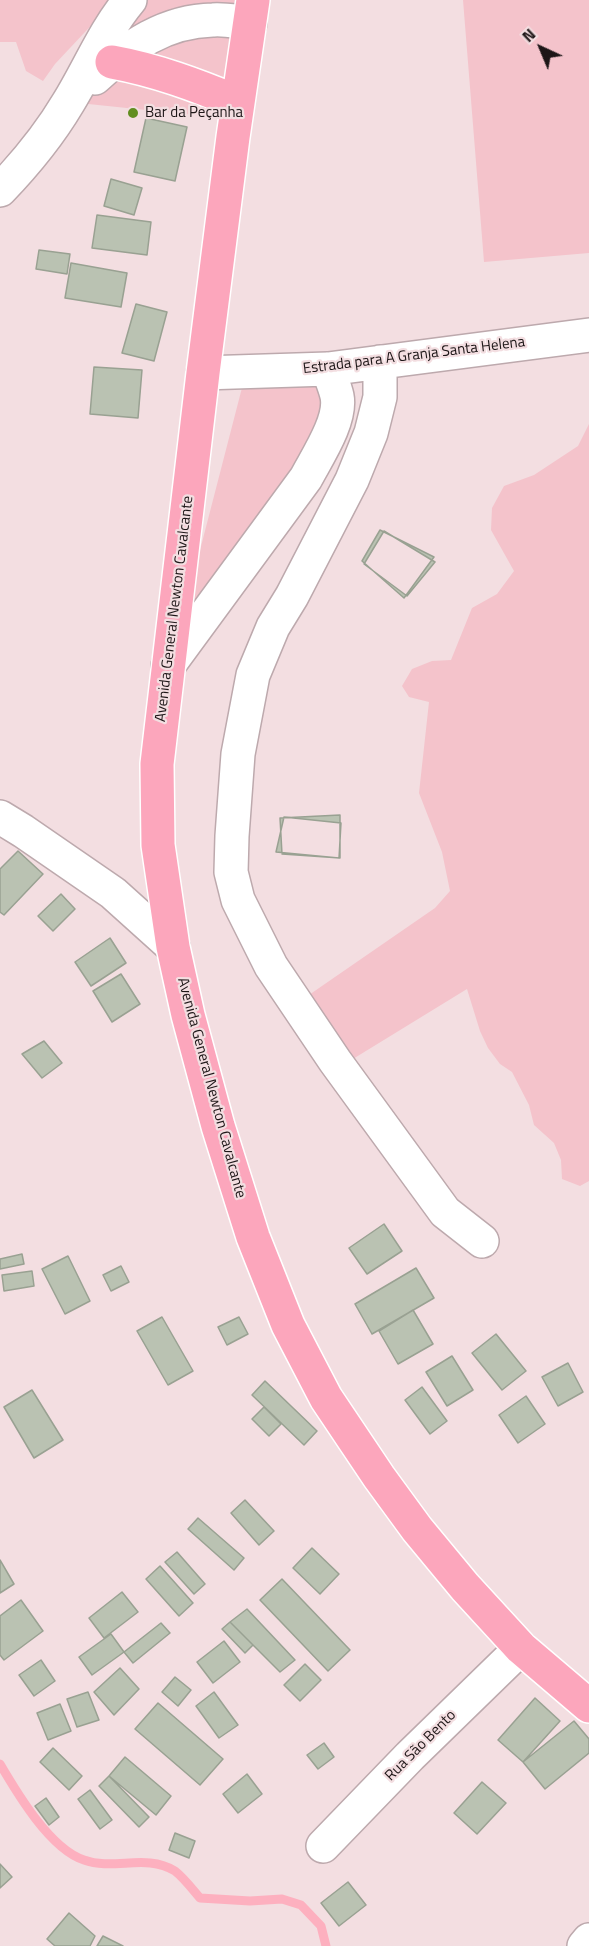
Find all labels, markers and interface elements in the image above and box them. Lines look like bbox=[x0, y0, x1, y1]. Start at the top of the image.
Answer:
north arrow bbox=[511, 18, 571, 78]
text: N bbox=[516, 23, 541, 48]
place label: Bar da Peçanha bbox=[145, 104, 243, 122]
marker: Bar da Peçanha bbox=[126, 106, 140, 120]
street label: Estrada para A Granja Santa Helena bbox=[302, 333, 526, 379]
street label: Avenida General Newton Cavalcante bbox=[152, 495, 198, 723]
street label: Avenida General Newton Cavalcante bbox=[173, 976, 249, 1200]
street label: Rua São Bento bbox=[382, 1707, 460, 1785]

